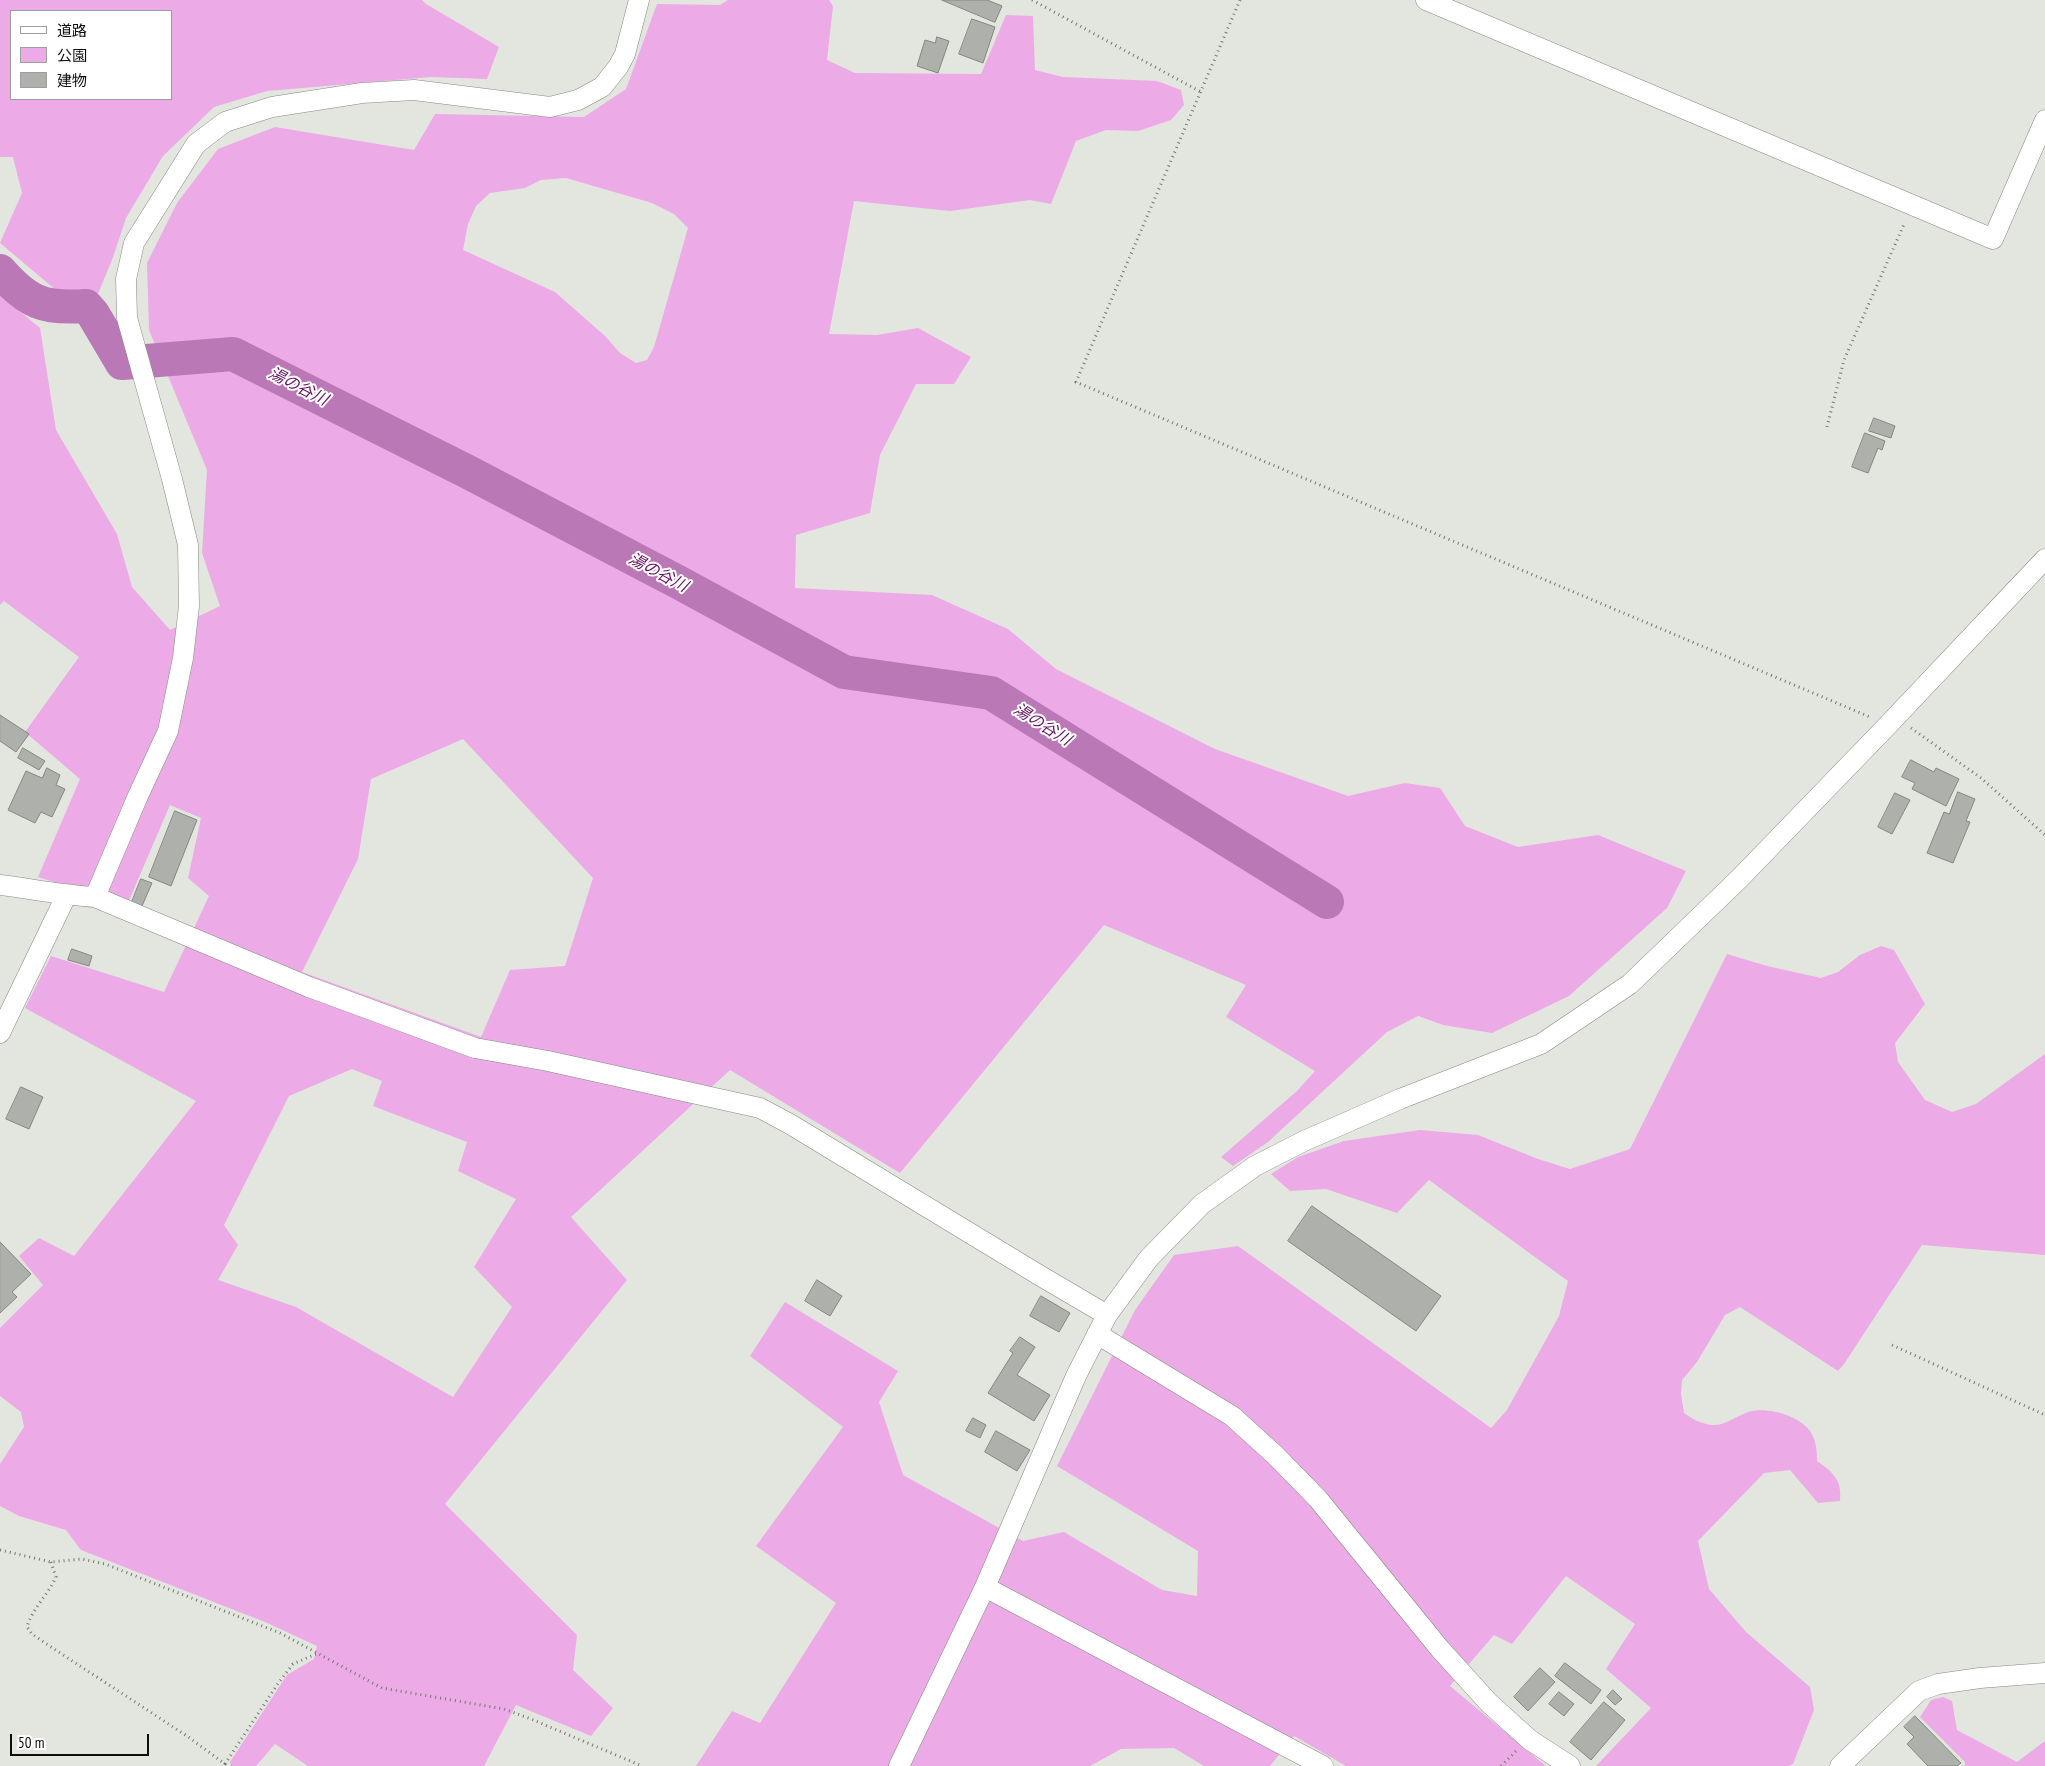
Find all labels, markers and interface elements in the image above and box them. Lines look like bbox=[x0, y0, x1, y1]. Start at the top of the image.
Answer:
legend bbox=[10, 10, 172, 100]
text: 道路 bbox=[57, 21, 87, 40]
text: 公園 bbox=[57, 46, 87, 65]
text: 建物 bbox=[57, 71, 87, 90]
water label: 湯の谷川 bbox=[265, 364, 331, 410]
water label: 湯の谷川 bbox=[625, 550, 691, 596]
water label: 湯の谷川 bbox=[1010, 700, 1074, 750]
scale bar bbox=[12, 1724, 151, 1756]
text: 50 m bbox=[18, 1733, 44, 1752]

